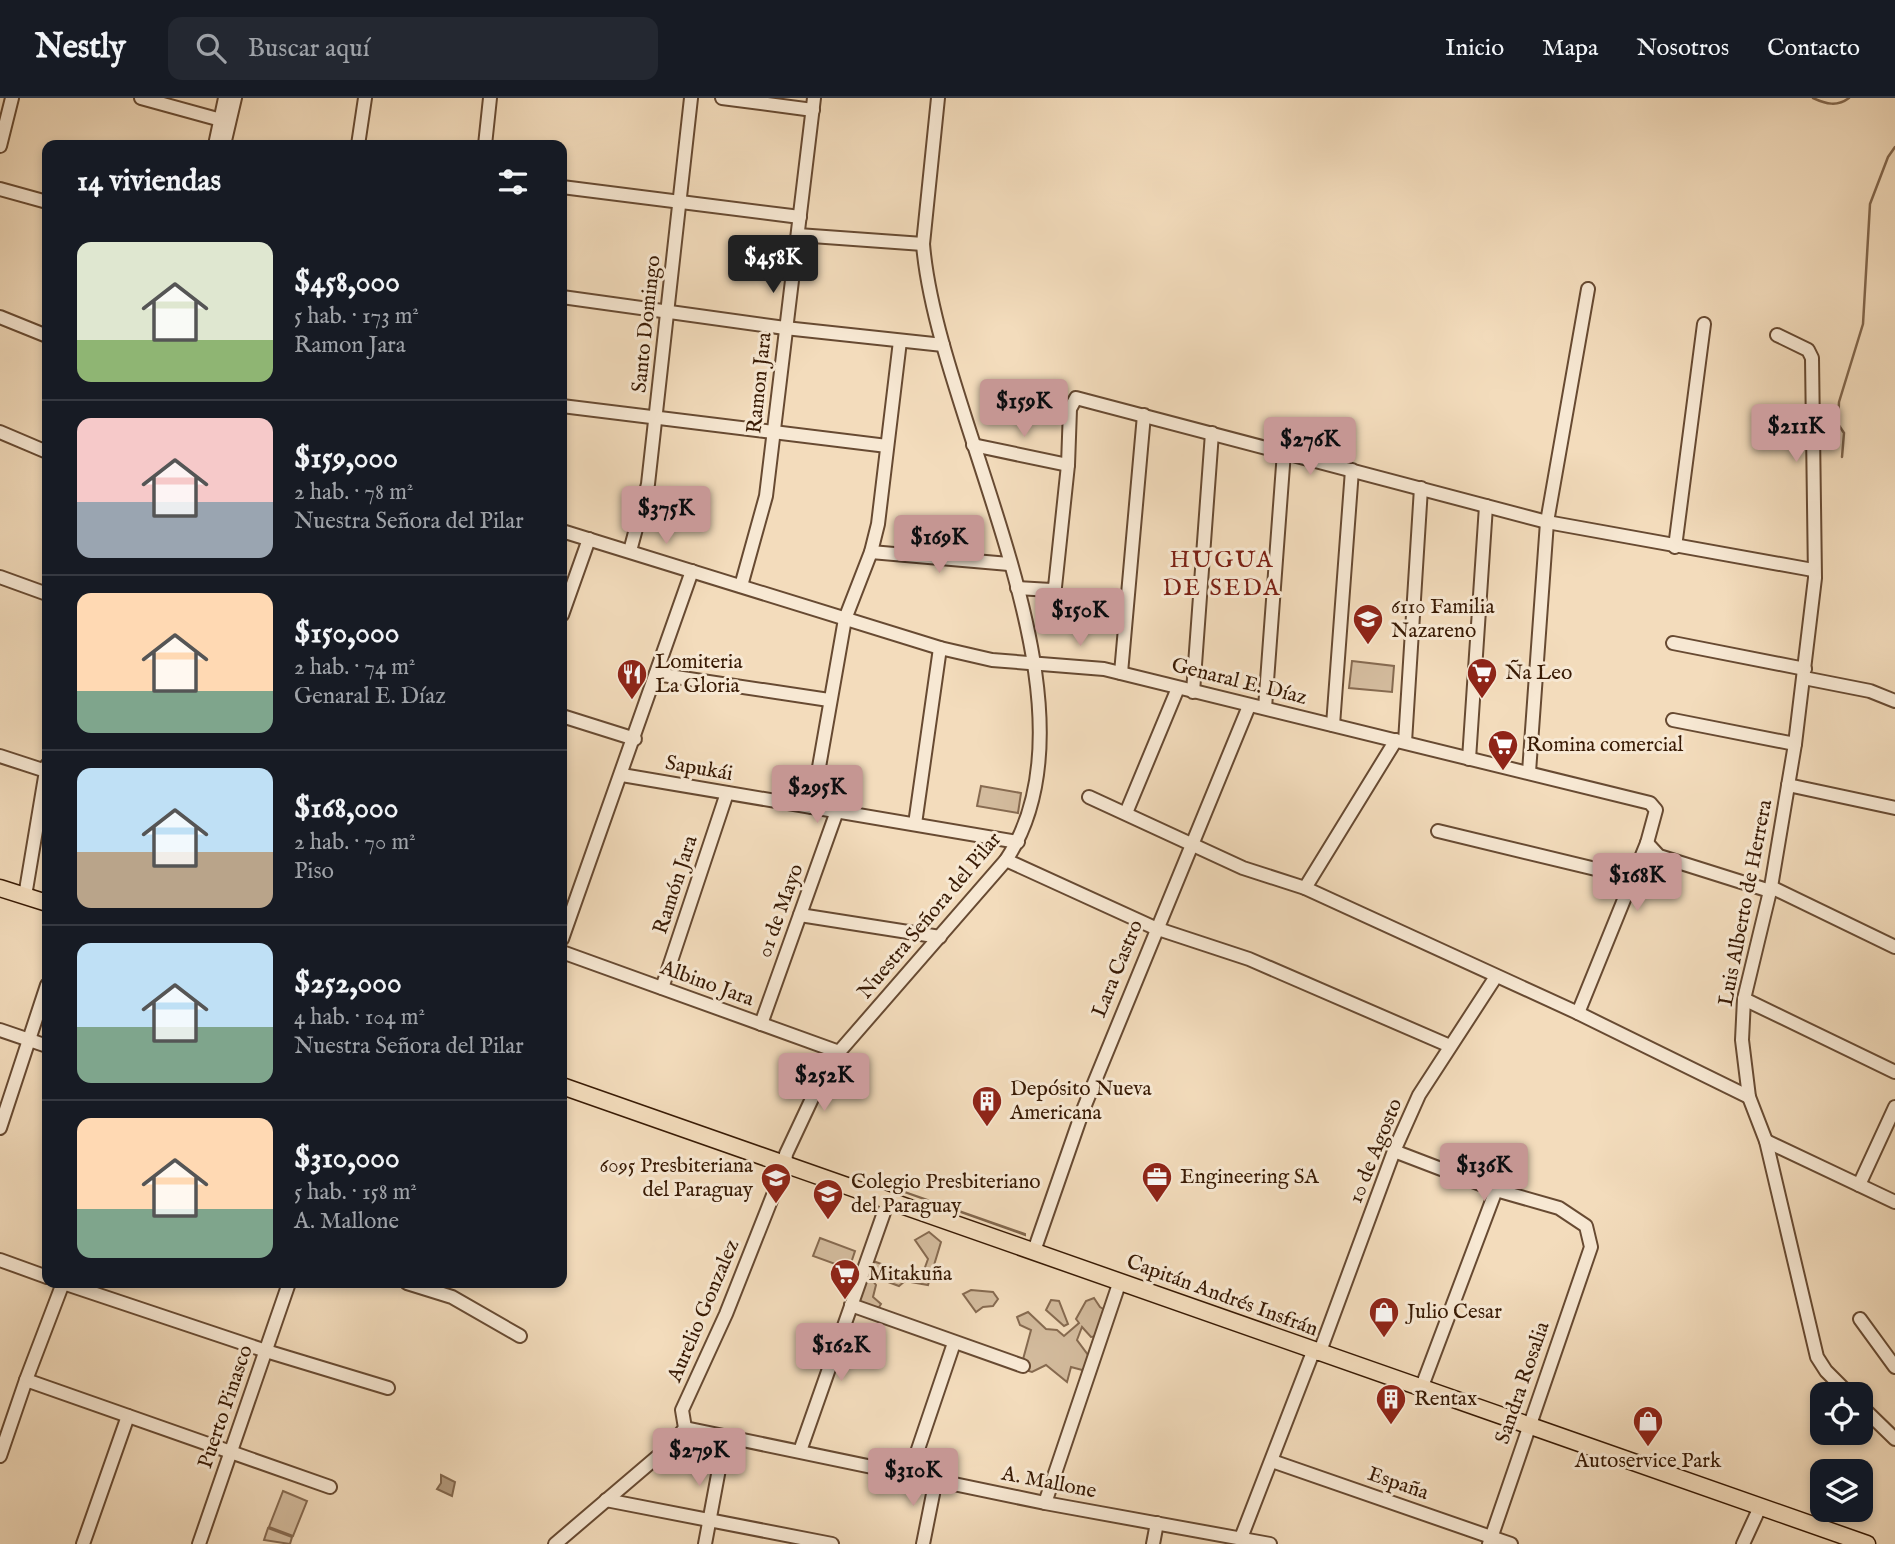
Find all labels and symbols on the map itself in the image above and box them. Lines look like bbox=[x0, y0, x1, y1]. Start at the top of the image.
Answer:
pin: $458K bbox=[724, 236, 822, 295]
street label: Santo Domingo bbox=[626, 254, 668, 394]
street label: Ramon Jara bbox=[741, 330, 779, 435]
pin: $159K bbox=[975, 380, 1073, 439]
pin: $211K bbox=[1747, 404, 1845, 464]
pin: $276K bbox=[1261, 418, 1359, 477]
pin: $375K bbox=[617, 486, 715, 546]
pin: $169K bbox=[890, 516, 988, 575]
district label: HUGUA DE SEDA bbox=[1163, 545, 1281, 604]
pin: $150K bbox=[1031, 588, 1129, 648]
place label: 6110 Familia Nazareno bbox=[1391, 594, 1495, 645]
school or university icon: 6110 Familia Nazareno bbox=[1351, 602, 1385, 646]
place label: Lomiteria La Gloria bbox=[655, 649, 743, 700]
street label: Genaral E. Díaz bbox=[1168, 652, 1310, 712]
supermarket icon: Ña Leo bbox=[1465, 656, 1499, 700]
restaurant icon: Lomiteria La Gloria bbox=[615, 657, 649, 701]
place label: Ña Leo bbox=[1505, 659, 1572, 687]
supermarket icon: Romina comercial bbox=[1486, 728, 1520, 772]
place label: Romina comercial bbox=[1526, 732, 1683, 759]
street label: Sapukái bbox=[663, 750, 735, 788]
pin: $295K bbox=[768, 766, 866, 825]
street label: Luis Alberto de Herrera bbox=[1713, 797, 1779, 1008]
street label: Nuestra Señora del Pilar bbox=[852, 827, 1008, 1005]
street label: Ramón Jara bbox=[647, 831, 705, 938]
pin: $168K bbox=[1588, 854, 1686, 913]
street label: 01 de Mayo bbox=[752, 860, 810, 962]
street label: Lara Castro bbox=[1086, 916, 1150, 1022]
street label: Albino Jara bbox=[656, 954, 758, 1014]
pin: $252K bbox=[775, 1054, 873, 1113]
place label: Depósito Nueva Americana bbox=[1009, 1076, 1153, 1127]
building icon: Depósito Nueva Americana bbox=[970, 1084, 1004, 1128]
street label: 10 de Agosto bbox=[1343, 1095, 1409, 1207]
pin: $136K bbox=[1435, 1144, 1533, 1203]
place label: 6095 Presbiteriana del Paraguay bbox=[599, 1153, 754, 1204]
office icon: Engineering SA bbox=[1140, 1160, 1174, 1204]
school or university icon: 6095 Presbiteriana del Paraguay bbox=[759, 1161, 793, 1205]
place label: Engineering SA bbox=[1180, 1164, 1319, 1191]
place label: Colegio Presbiteriano del Paraguay bbox=[851, 1169, 1041, 1220]
school or university icon: Colegio Presbiteriano del Paraguay bbox=[811, 1177, 845, 1221]
street label: Aurelio Gonzalez bbox=[661, 1235, 746, 1387]
street label: Capitán Andrés Insfrán bbox=[1122, 1249, 1322, 1343]
supermarket icon: Mitakuña bbox=[828, 1257, 862, 1301]
place label: Mitakuña bbox=[868, 1261, 953, 1288]
shop icon: Julio Cesar bbox=[1367, 1295, 1401, 1339]
place label: Julio Cesar bbox=[1405, 1299, 1502, 1326]
street label: Sandra Rosalia bbox=[1489, 1317, 1557, 1448]
pin: $162K bbox=[792, 1324, 890, 1383]
street label: Puerto Pinasco bbox=[192, 1342, 260, 1472]
building icon: Rentax bbox=[1374, 1382, 1408, 1426]
place label: Rentax bbox=[1414, 1386, 1477, 1413]
shop icon: Autoservice Park bbox=[1631, 1404, 1665, 1448]
pin: $279K bbox=[650, 1428, 748, 1488]
pin: $310K bbox=[864, 1448, 962, 1508]
place label: Autoservice Park bbox=[1574, 1448, 1722, 1475]
street label: A. Mallone bbox=[998, 1460, 1099, 1505]
street label: España bbox=[1364, 1461, 1433, 1507]

